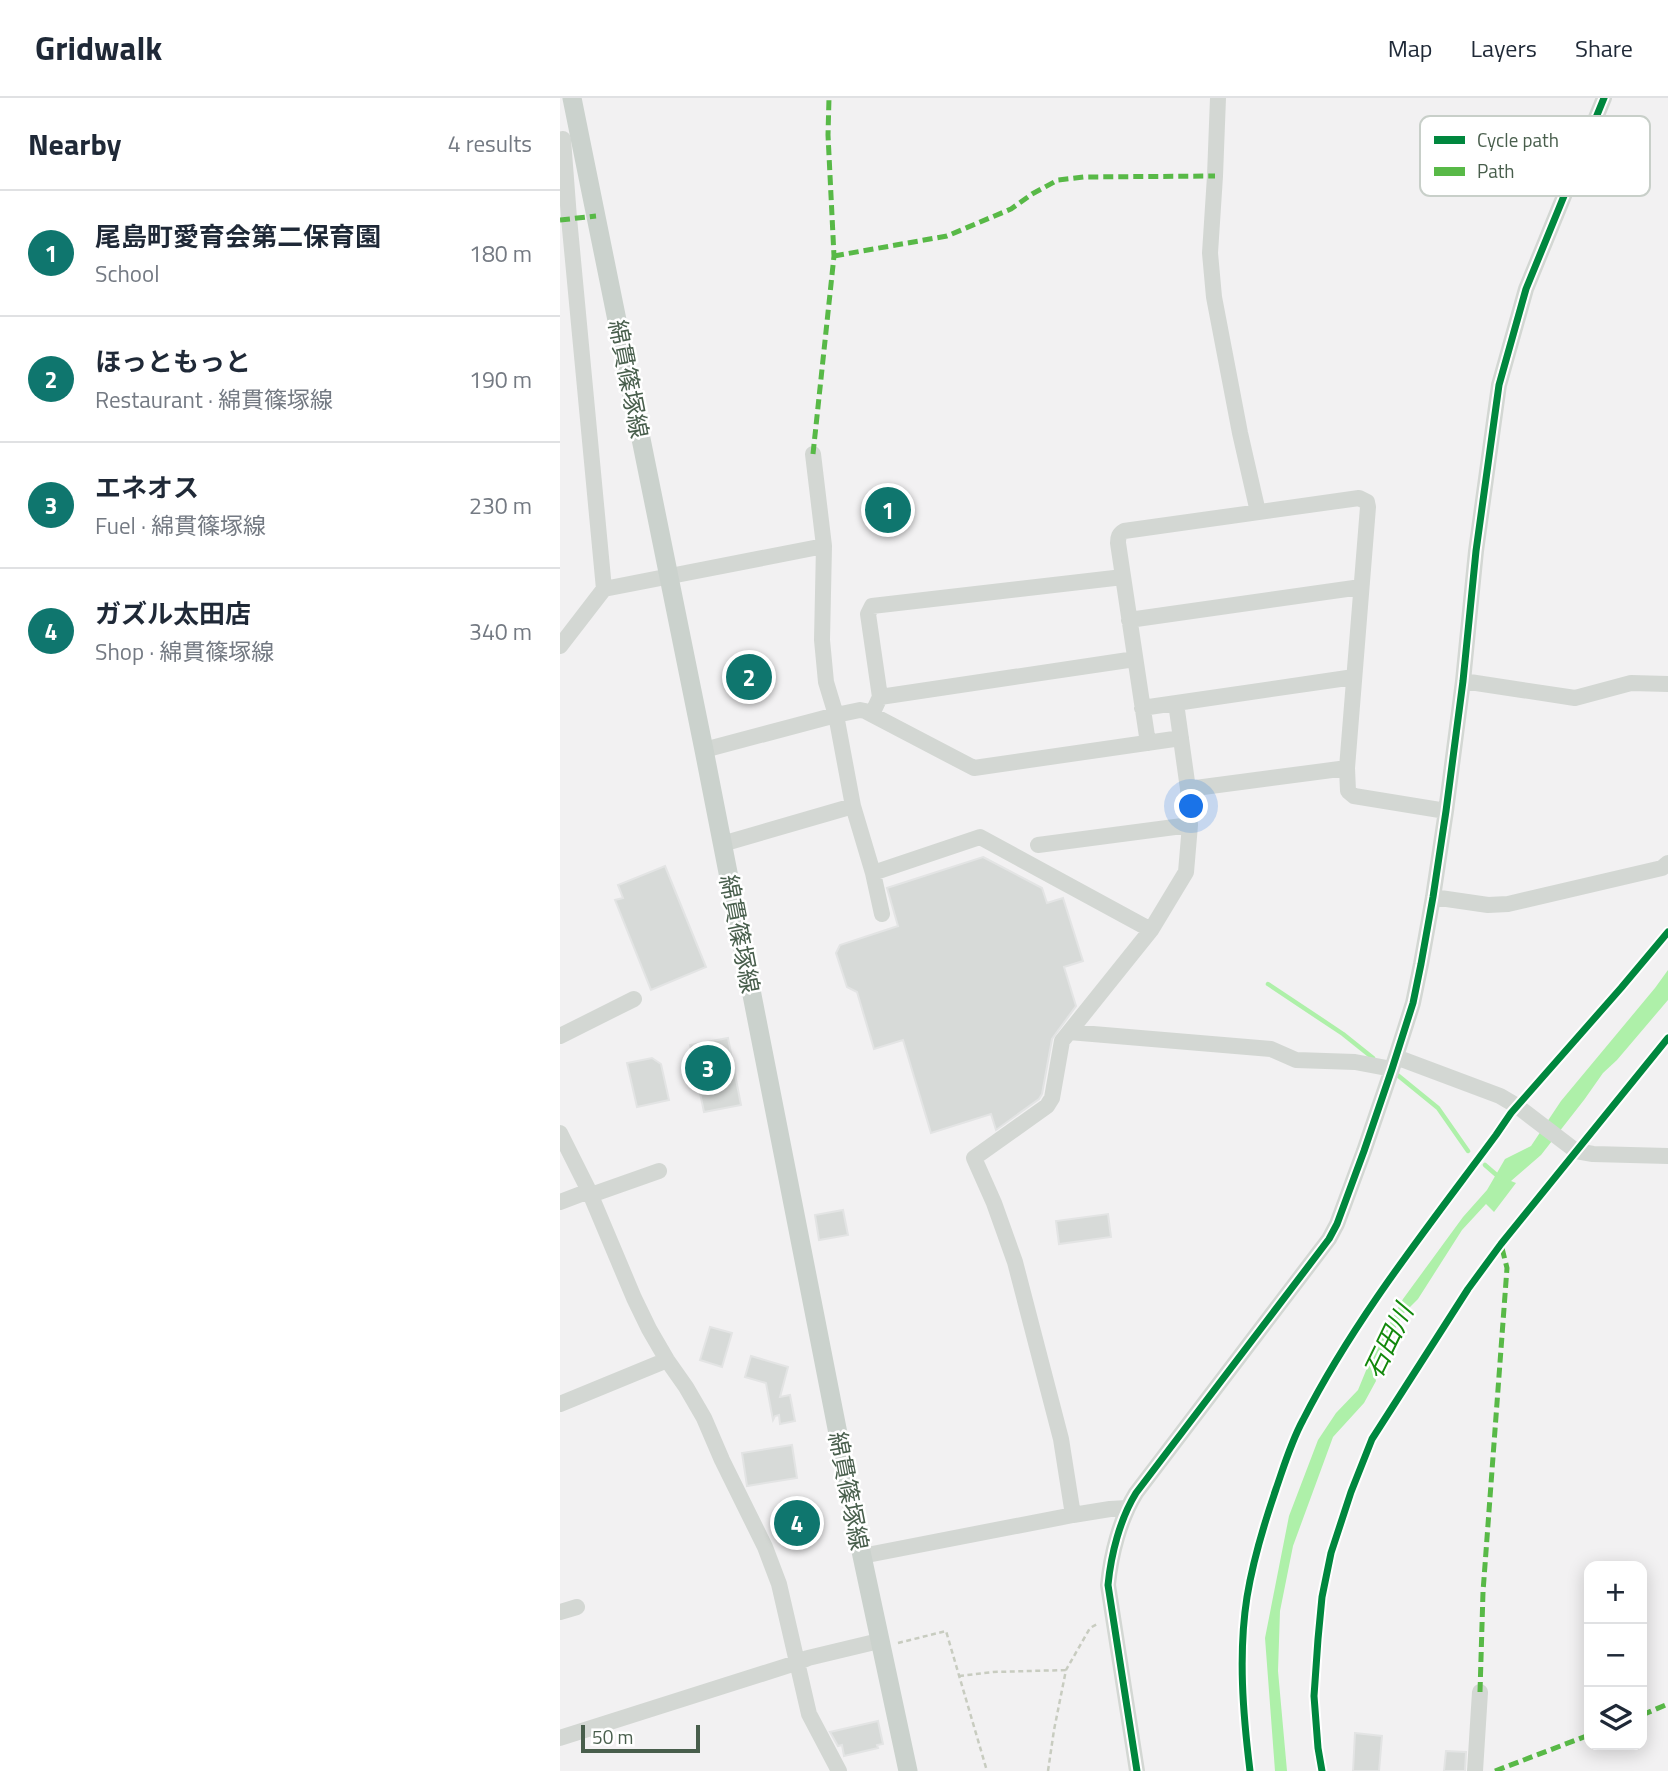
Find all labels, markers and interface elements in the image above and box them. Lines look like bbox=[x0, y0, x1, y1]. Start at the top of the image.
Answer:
text: Gridwalk bbox=[35, 23, 162, 73]
text: Map bbox=[1388, 30, 1433, 66]
text: Layers bbox=[1471, 30, 1537, 66]
text: Share bbox=[1575, 30, 1633, 66]
legend bbox=[1420, 116, 1650, 196]
text: Nearby bbox=[28, 121, 121, 167]
text: Cycle path bbox=[1477, 125, 1559, 154]
text: 4 results bbox=[448, 126, 532, 161]
text: Path bbox=[1477, 156, 1515, 185]
text: 尾島町愛育会第二保育園 bbox=[95, 217, 381, 256]
text: 1 bbox=[45, 236, 57, 271]
text: 180 m bbox=[469, 236, 532, 271]
text: School bbox=[95, 256, 159, 291]
street label: 綿貫篠塚線 bbox=[600, 317, 658, 441]
text: ほっともっと bbox=[95, 342, 251, 381]
text: 2 bbox=[45, 362, 57, 397]
text: 190 m bbox=[469, 362, 532, 397]
text: Restaurant · 綿貫篠塚線 bbox=[95, 382, 333, 417]
text: エネオス bbox=[95, 468, 199, 507]
pin: 1 bbox=[865, 484, 911, 536]
text: 3 bbox=[45, 488, 57, 523]
text: 230 m bbox=[469, 488, 532, 523]
text: Fuel · 綿貫篠塚線 bbox=[95, 508, 266, 543]
text: ガズル太田店 bbox=[95, 594, 251, 633]
text: 4 bbox=[45, 614, 57, 649]
text: 340 m bbox=[469, 614, 532, 649]
text: Shop · 綿貫篠塚線 bbox=[95, 634, 274, 669]
pin: 2 bbox=[726, 651, 772, 703]
your location bbox=[1174, 789, 1208, 823]
street label: 綿貫篠塚線 bbox=[711, 872, 769, 996]
pin: 3 bbox=[685, 1042, 731, 1094]
water label: 石田川 bbox=[1353, 1295, 1424, 1385]
street label: 綿貫篠塚線 bbox=[820, 1429, 878, 1553]
pin: 4 bbox=[774, 1497, 820, 1549]
map controls bbox=[1584, 1561, 1647, 1750]
button: + bbox=[1584, 1561, 1647, 1624]
button: − bbox=[1584, 1624, 1647, 1687]
button: layers bbox=[1584, 1687, 1647, 1750]
scale bar bbox=[581, 1722, 700, 1754]
text: 50 m bbox=[592, 1722, 633, 1751]

